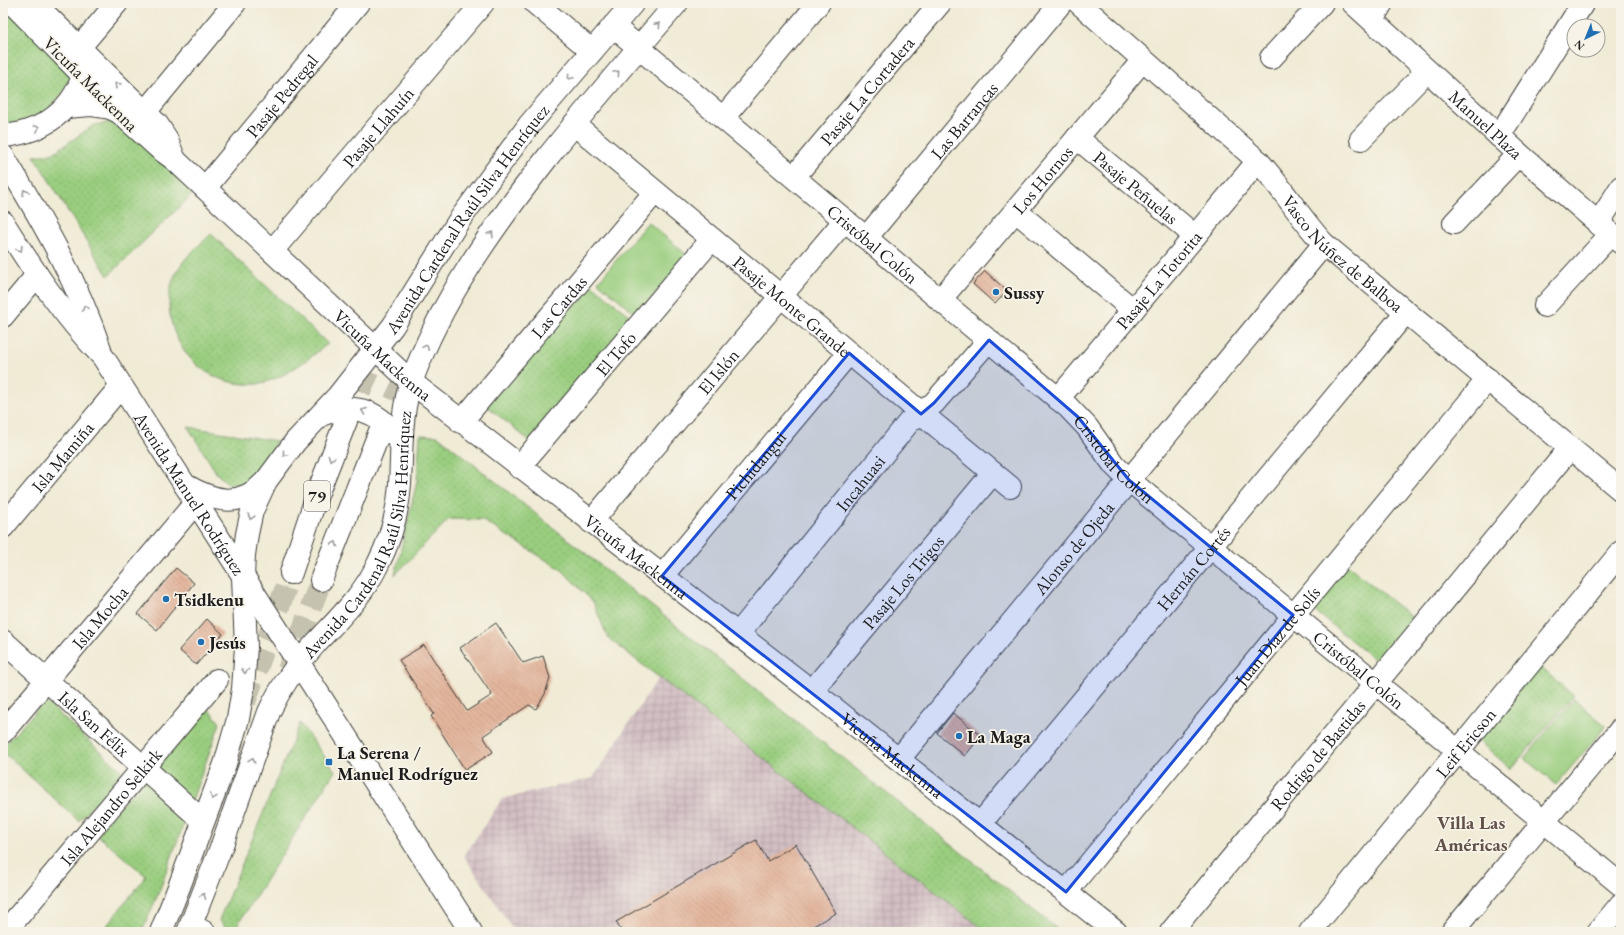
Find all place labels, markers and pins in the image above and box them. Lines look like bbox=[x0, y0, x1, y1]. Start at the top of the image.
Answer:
place label: Sussy bbox=[1004, 281, 1045, 304]
marker: Sussy bbox=[991, 287, 1001, 297]
place label: Tsidkenu bbox=[174, 588, 244, 611]
marker: Tsidkenu bbox=[161, 594, 171, 604]
place label: Jesús bbox=[207, 631, 246, 654]
marker: Jesús bbox=[196, 637, 206, 647]
place label: La Maga bbox=[967, 725, 1031, 748]
marker: La Maga bbox=[954, 731, 964, 741]
place label: La Serena / Manuel Rodríguez bbox=[337, 741, 478, 785]
marker: La Serena / Manuel Rodríguez bbox=[324, 757, 334, 767]

